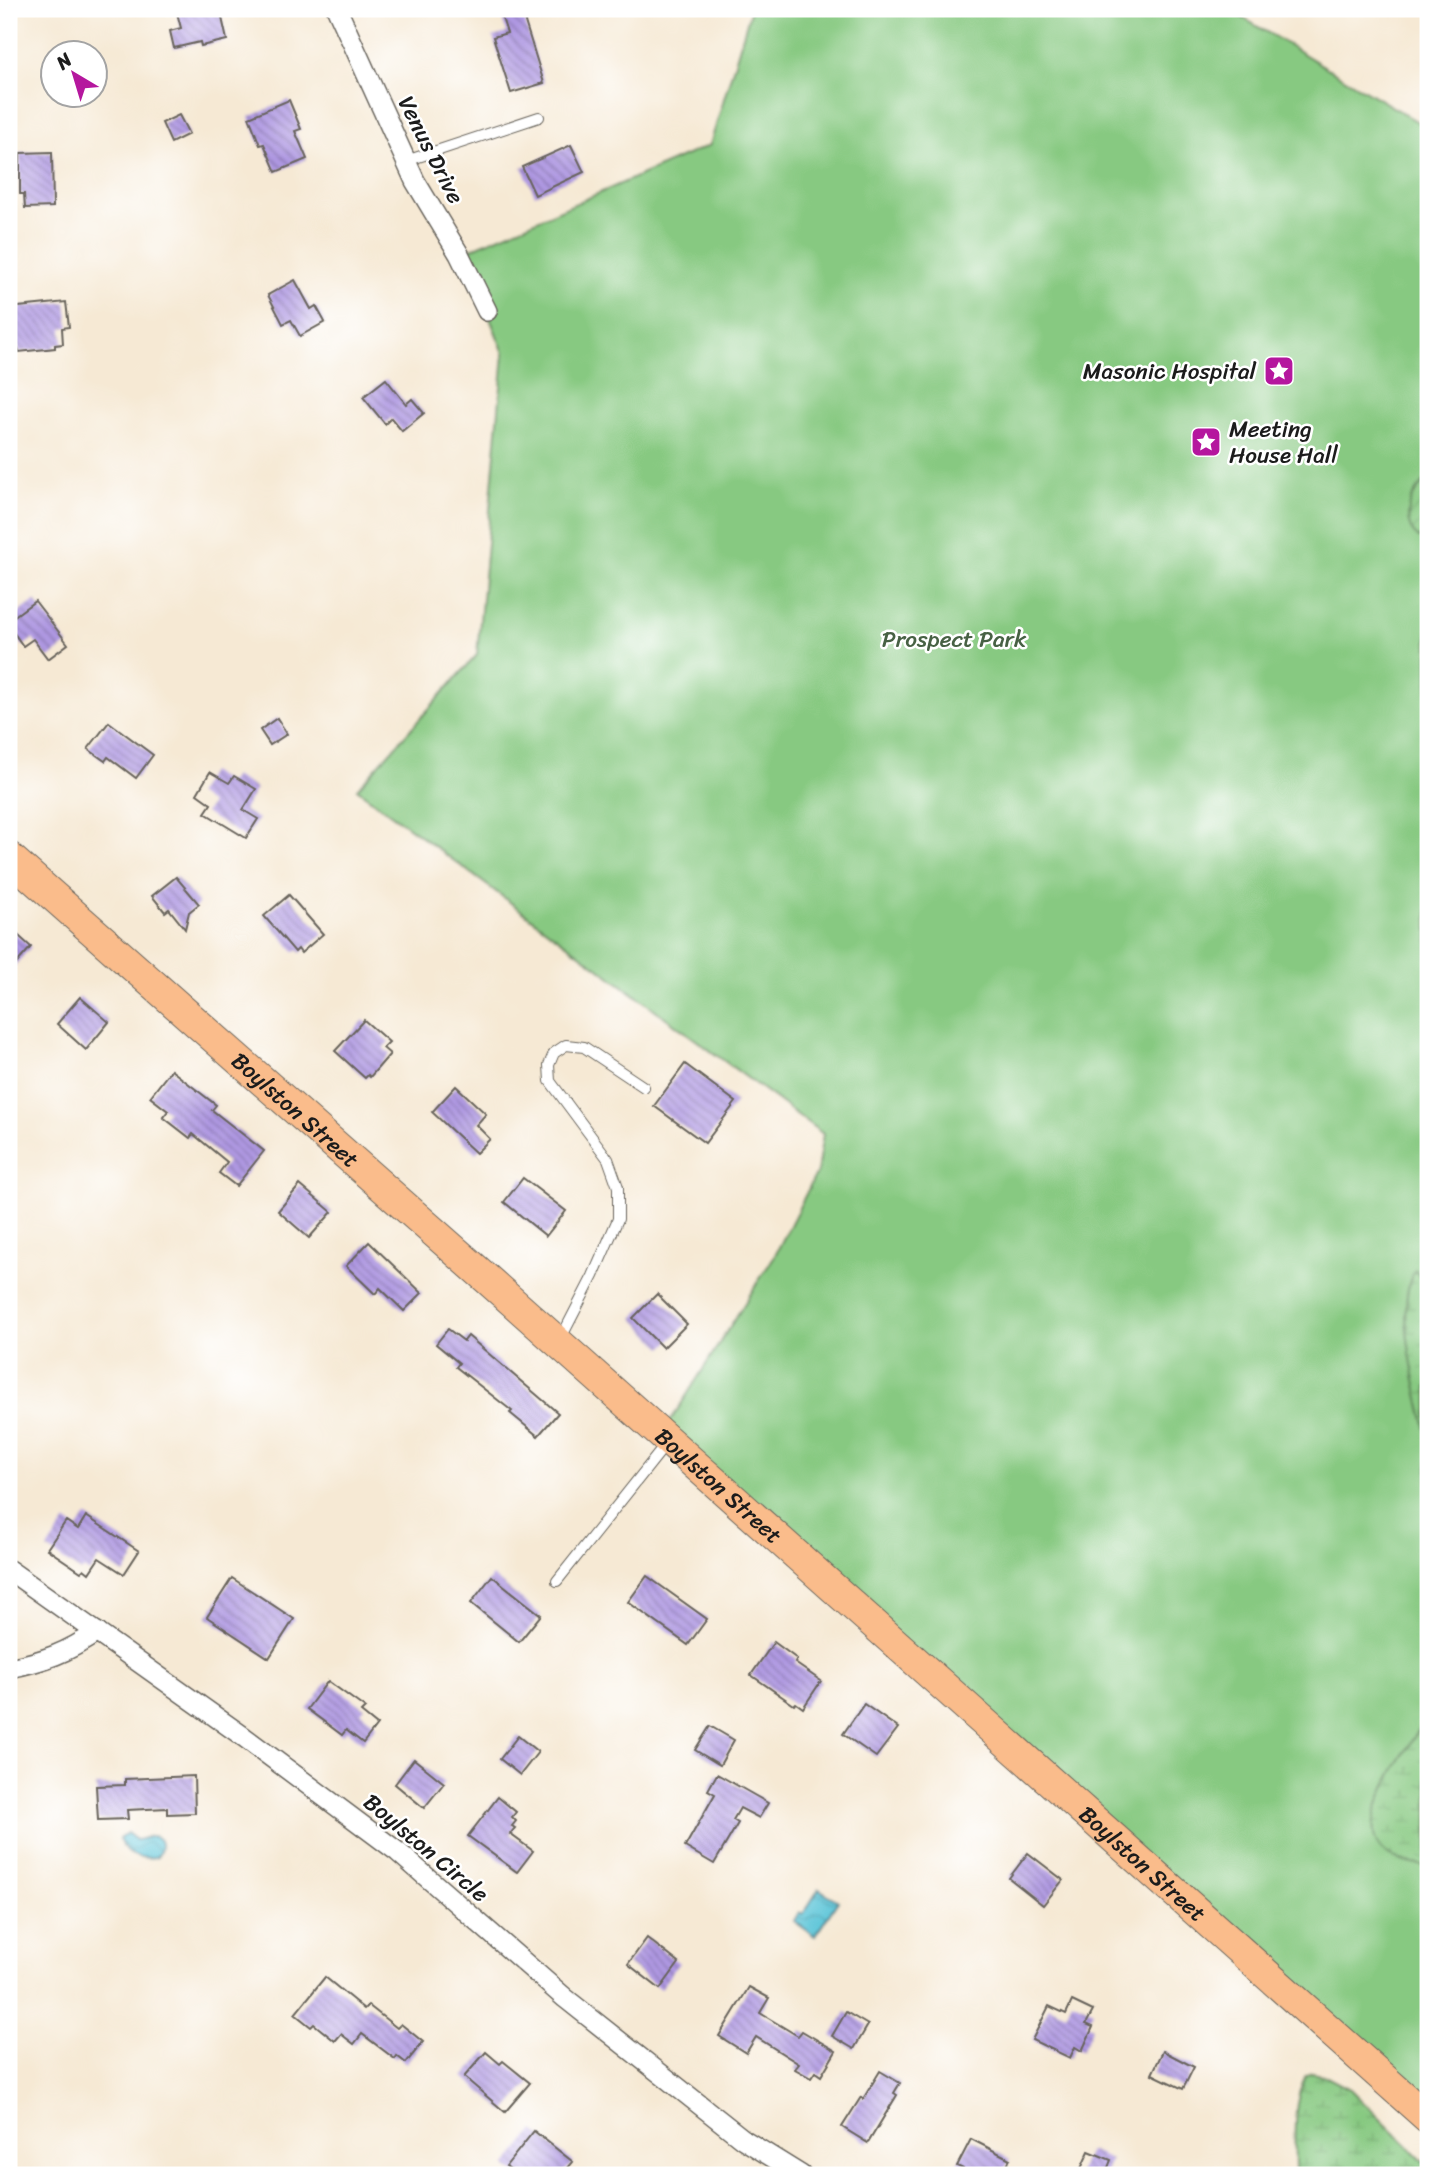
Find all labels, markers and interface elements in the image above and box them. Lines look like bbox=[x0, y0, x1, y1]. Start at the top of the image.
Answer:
north arrow bbox=[38, 38, 108, 108]
text: N bbox=[48, 43, 80, 79]
street label: Venus Drive bbox=[386, 89, 476, 212]
place label: Masonic Hospital bbox=[1083, 351, 1256, 392]
place icon: Masonic Hospital bbox=[1262, 354, 1296, 388]
place label: Meeting House Hall bbox=[1229, 409, 1338, 476]
place icon: Meeting House Hall bbox=[1189, 425, 1223, 459]
park label: Prospect Park bbox=[882, 619, 1027, 660]
street label: Boylston Street bbox=[222, 1041, 369, 1178]
street label: Boylston Street bbox=[645, 1417, 792, 1554]
street label: Boylston Circle bbox=[354, 1783, 498, 1913]
street label: Boylston Street bbox=[1069, 1795, 1216, 1932]

